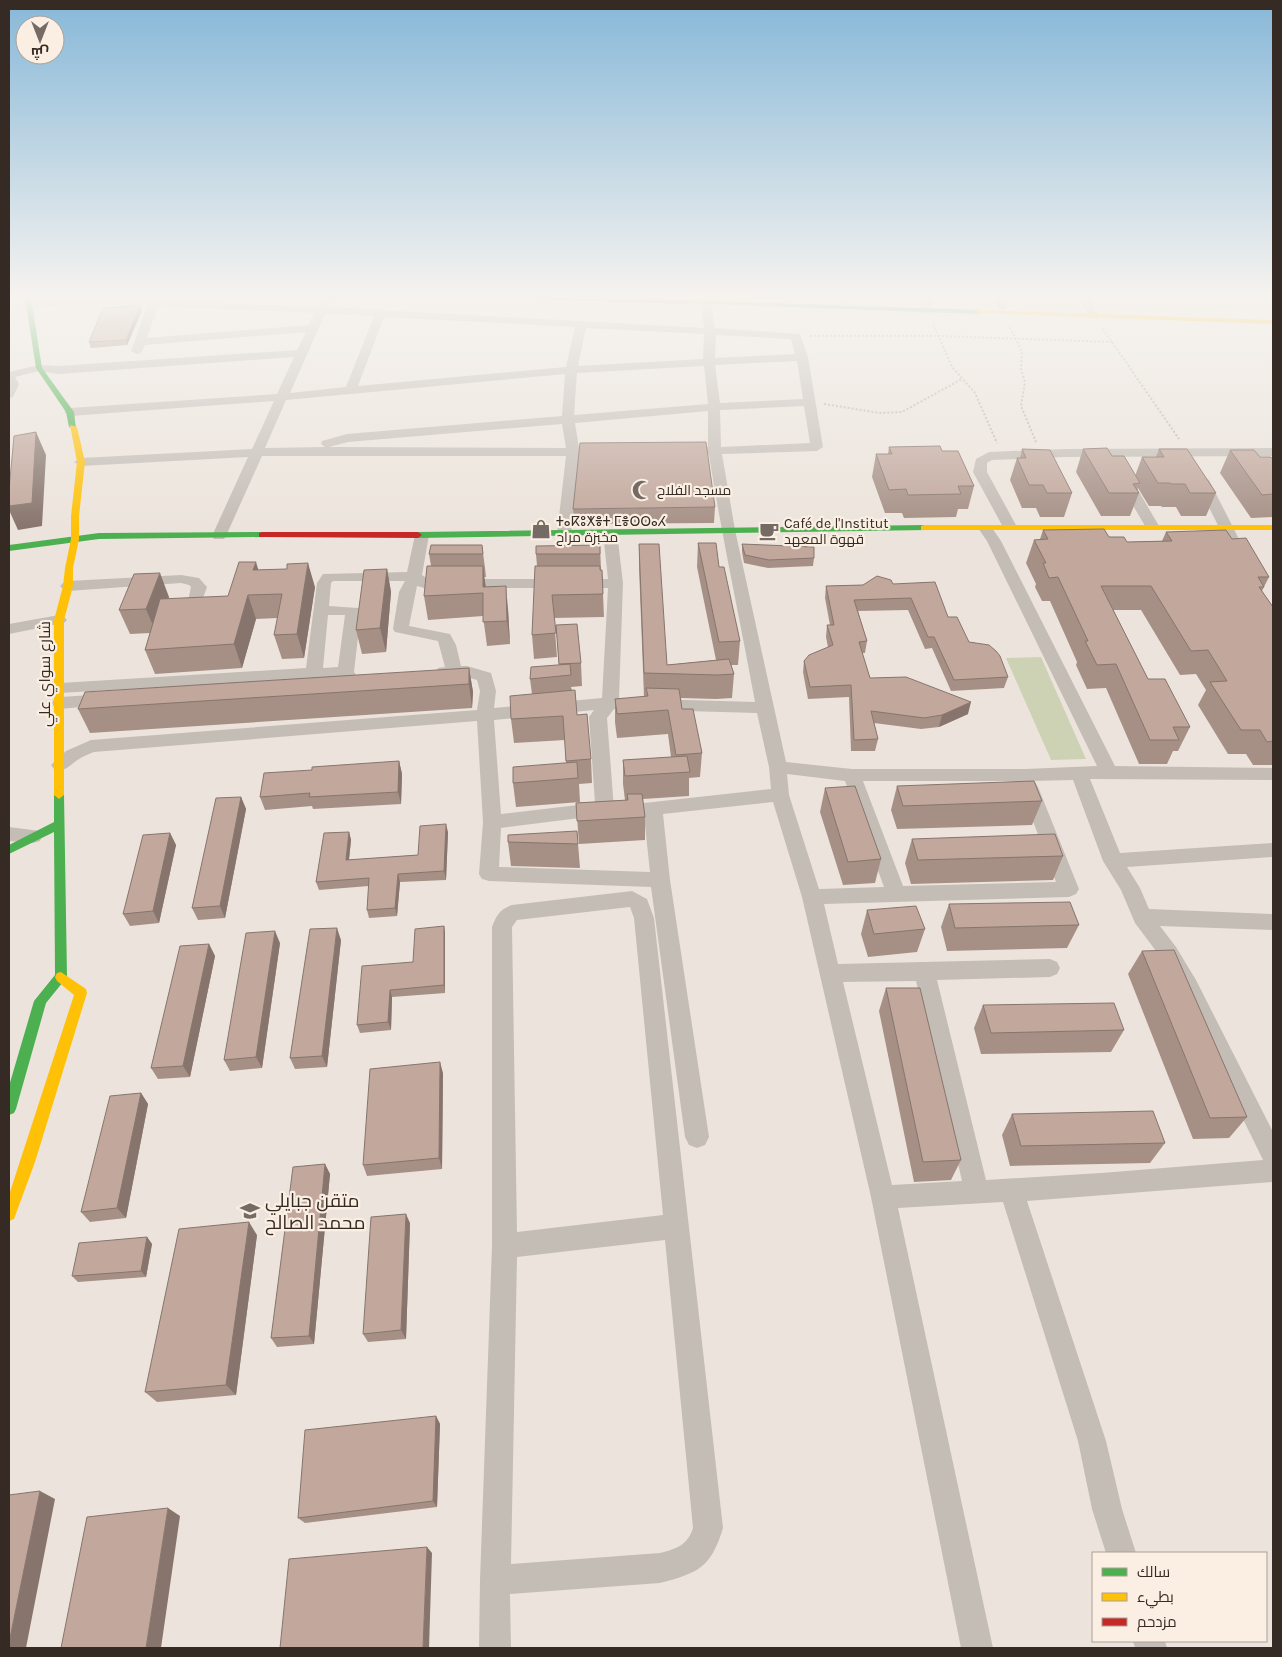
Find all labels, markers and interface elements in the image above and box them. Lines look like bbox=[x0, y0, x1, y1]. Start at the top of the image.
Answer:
north arrow bbox=[15, 15, 65, 65]
text: ش bbox=[31, 44, 49, 61]
mosque icon: مسجد الفلاح bbox=[631, 479, 653, 501]
place label: مسجد الفلاح bbox=[657, 482, 731, 499]
place label: ⵜⴰⴽⵓⵅⴻⵜ ⵎⴻⵔⵔⴰⵃ مخبزة مراح bbox=[556, 513, 666, 546]
place label: Café de l'Institut قهوة المعهد bbox=[784, 515, 888, 548]
shop icon: ⵜⴰⴽⵓⵅⴻⵜ ⵎⴻⵔⵔⴰⵃ مخبزة مراح bbox=[530, 518, 552, 540]
cafe icon: Café de l'Institut قهوة المعهد bbox=[758, 520, 780, 542]
street label: شارع سواي علي bbox=[35, 621, 58, 727]
place label: متقن جبايلي محمد الصالح bbox=[265, 1190, 365, 1236]
school or university icon: متقن جبايلي محمد الصالح bbox=[239, 1200, 261, 1222]
legend bbox=[1092, 1552, 1267, 1642]
text: سالك bbox=[1137, 1563, 1170, 1581]
text: بطيء bbox=[1137, 1588, 1174, 1609]
text: مزدحم bbox=[1137, 1613, 1177, 1632]

